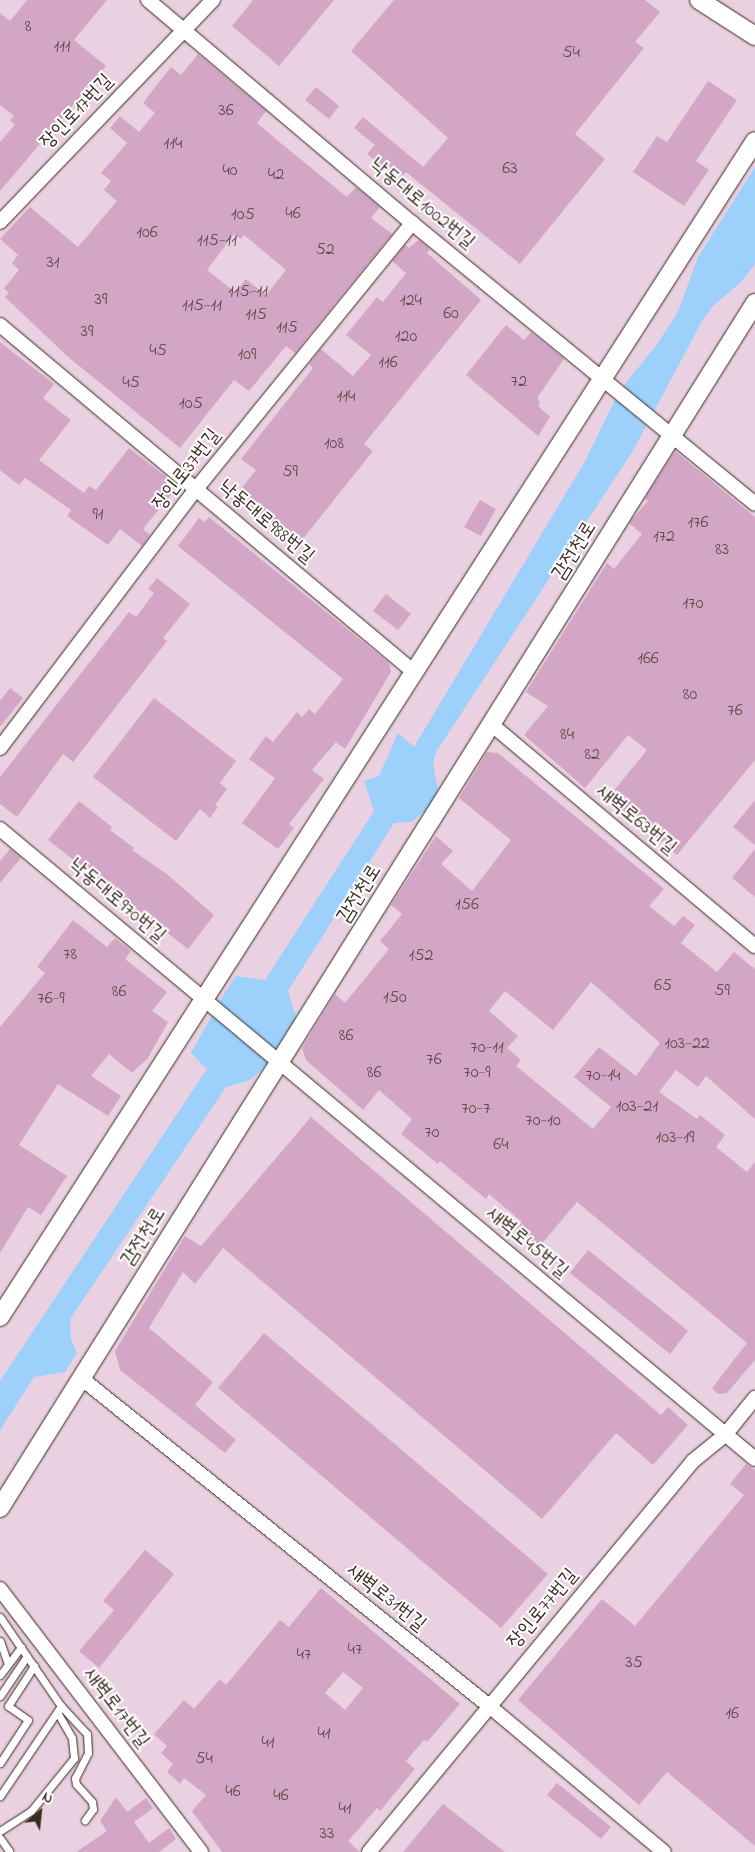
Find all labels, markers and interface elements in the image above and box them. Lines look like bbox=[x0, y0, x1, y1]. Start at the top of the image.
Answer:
house number: 8 bbox=[25, 16, 31, 38]
house number: 111 bbox=[53, 36, 71, 58]
house number: 54 bbox=[562, 42, 580, 64]
street label: 장인로17번길 bbox=[35, 69, 119, 155]
house number: 36 bbox=[218, 100, 234, 122]
house number: 114 bbox=[164, 133, 182, 155]
street label: 낙동대로1002번길 bbox=[364, 153, 480, 255]
house number: 63 bbox=[502, 158, 518, 180]
house number: 40 bbox=[222, 160, 238, 182]
house number: 42 bbox=[268, 164, 284, 186]
house number: 46 bbox=[285, 203, 301, 225]
house number: 105 bbox=[231, 204, 255, 226]
house number: 106 bbox=[136, 222, 158, 244]
house number: 115-11 bbox=[197, 230, 237, 252]
house number: 52 bbox=[315, 239, 335, 261]
house number: 31 bbox=[46, 252, 60, 274]
house number: 115-11 bbox=[228, 281, 268, 303]
house number: 39 bbox=[95, 289, 107, 311]
house number: 124 bbox=[400, 290, 422, 312]
house number: 115-11 bbox=[182, 295, 222, 317]
house number: 60 bbox=[443, 303, 459, 325]
house number: 115 bbox=[245, 304, 267, 326]
house number: 115 bbox=[276, 317, 298, 339]
house number: 39 bbox=[81, 321, 93, 343]
house number: 120 bbox=[395, 326, 417, 348]
house number: 45 bbox=[149, 340, 167, 362]
house number: 109 bbox=[238, 344, 256, 366]
house number: 116 bbox=[378, 352, 398, 374]
house number: 72 bbox=[511, 371, 527, 393]
house number: 45 bbox=[122, 372, 140, 394]
house number: 114 bbox=[337, 386, 355, 408]
house number: 105 bbox=[179, 393, 203, 415]
street label: 장인로37번길 bbox=[148, 424, 226, 516]
house number: 108 bbox=[324, 433, 344, 455]
house number: 59 bbox=[282, 461, 298, 483]
street label: 낙동대로988번길 bbox=[213, 475, 319, 569]
house number: 91 bbox=[92, 504, 104, 526]
house number: 176 bbox=[687, 512, 709, 534]
street label: 감전천로 bbox=[548, 517, 602, 585]
house number: 172 bbox=[653, 526, 675, 548]
house number: 83 bbox=[715, 539, 729, 561]
house number: 170 bbox=[683, 593, 703, 615]
house number: 166 bbox=[637, 648, 659, 670]
house number: 80 bbox=[683, 684, 697, 706]
house number: 76 bbox=[727, 700, 743, 722]
house number: 84 bbox=[560, 724, 574, 746]
house number: 82 bbox=[584, 744, 600, 766]
street label: 새벽로63번길 bbox=[591, 779, 681, 861]
street label: 낙동대로970번길 bbox=[64, 853, 170, 949]
street label: 감전천로 bbox=[333, 860, 387, 928]
house number: 156 bbox=[455, 894, 479, 916]
house number: 78 bbox=[63, 944, 77, 966]
house number: 152 bbox=[409, 945, 433, 967]
house number: 65 bbox=[654, 975, 672, 997]
house number: 59 bbox=[714, 980, 730, 1002]
house number: 86 bbox=[112, 981, 126, 1003]
house number: 150 bbox=[383, 987, 407, 1009]
house number: 76-9 bbox=[37, 988, 65, 1010]
house number: 86 bbox=[339, 1025, 353, 1047]
house number: 103-22 bbox=[664, 1033, 710, 1055]
house number: 70-11 bbox=[470, 1037, 504, 1059]
house number: 76 bbox=[426, 1049, 442, 1071]
house number: 86 bbox=[367, 1062, 381, 1084]
house number: 70-9 bbox=[463, 1062, 491, 1084]
house number: 70-14 bbox=[585, 1065, 621, 1087]
house number: 103-21 bbox=[616, 1096, 658, 1118]
house number: 70-7 bbox=[461, 1098, 491, 1120]
house number: 70-10 bbox=[525, 1110, 561, 1132]
house number: 70 bbox=[424, 1122, 440, 1144]
house number: 103-19 bbox=[656, 1127, 694, 1149]
house number: 64 bbox=[493, 1134, 509, 1156]
street label: 새벽로45번길 bbox=[481, 1202, 573, 1284]
street label: 감전천로 bbox=[117, 1203, 171, 1271]
street label: 새벽로31번길 bbox=[341, 1559, 431, 1637]
street label: 장인로77번길 bbox=[503, 1564, 583, 1654]
house number: 47 bbox=[348, 1639, 362, 1661]
house number: 47 bbox=[297, 1644, 311, 1666]
house number: 35 bbox=[625, 1652, 643, 1674]
street label: 새벽로17번길 bbox=[78, 1663, 154, 1753]
house number: 16 bbox=[725, 1703, 739, 1725]
house number: 41 bbox=[317, 1723, 331, 1745]
house number: 41 bbox=[261, 1732, 275, 1754]
house number: 54 bbox=[195, 1748, 213, 1770]
house number: 46 bbox=[225, 1781, 241, 1803]
house number: 46 bbox=[273, 1785, 289, 1807]
north arrow bbox=[15, 1787, 65, 1837]
text: N bbox=[38, 1787, 56, 1810]
house number: 41 bbox=[338, 1798, 352, 1820]
house number: 33 bbox=[320, 1823, 334, 1845]

